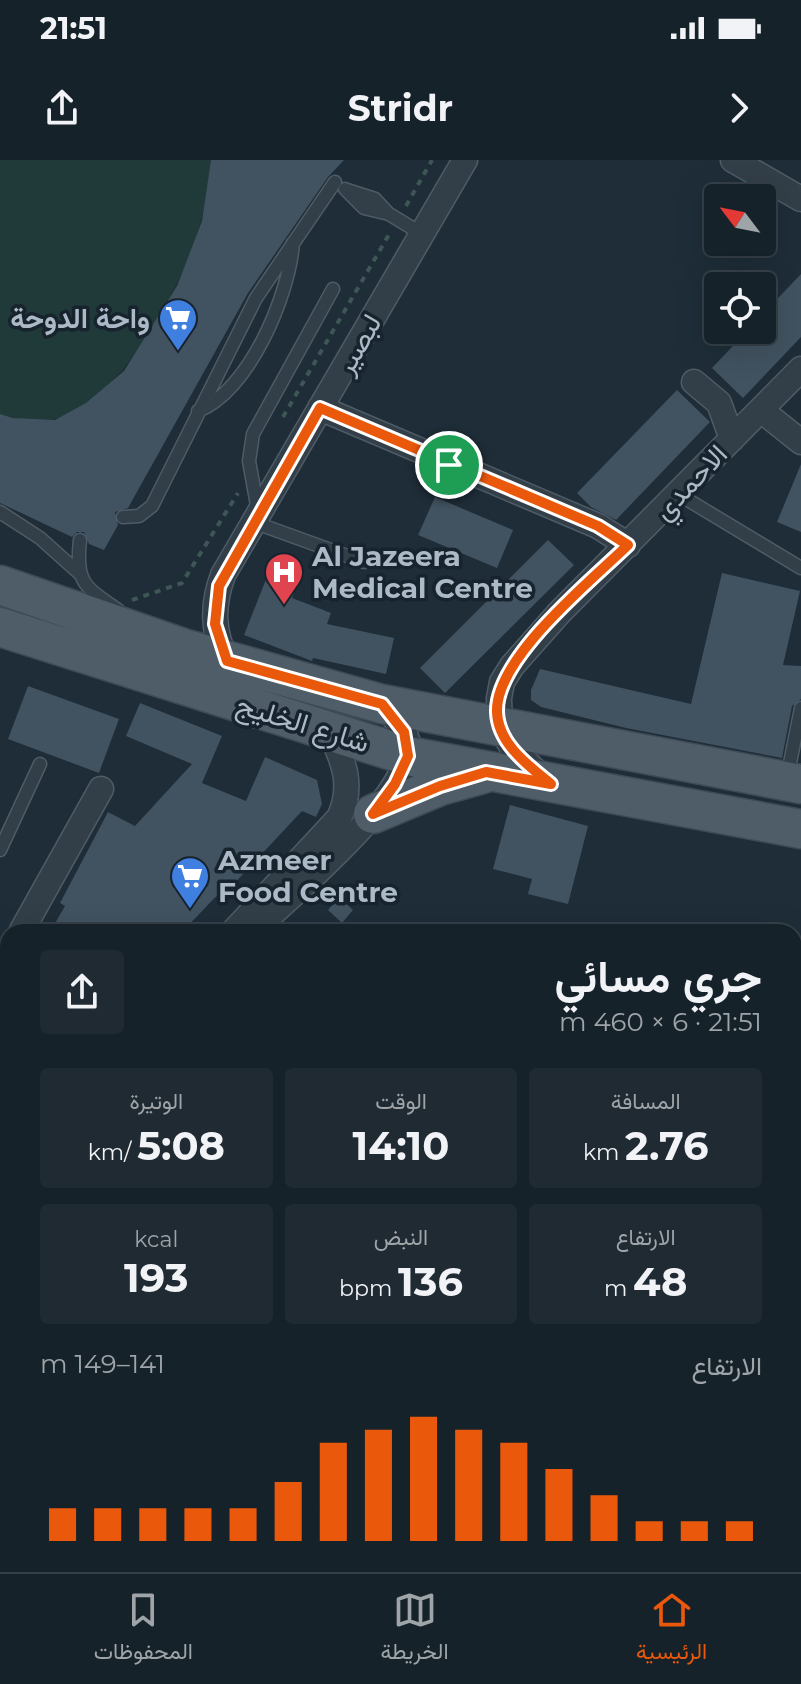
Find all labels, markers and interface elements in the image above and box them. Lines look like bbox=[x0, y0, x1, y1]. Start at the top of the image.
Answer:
text: 21:51 bbox=[40, 10, 107, 47]
icon: share bbox=[40, 86, 84, 130]
text: Stridr bbox=[348, 86, 453, 130]
icon: forward bbox=[717, 86, 761, 130]
north arrow bbox=[704, 184, 776, 256]
map controls bbox=[704, 184, 776, 344]
button: locate bbox=[704, 272, 776, 344]
supermarket icon: واحة الدوحة bbox=[157, 297, 199, 352]
place label: واحة الدوحة bbox=[10, 301, 150, 336]
street label: لبصير bbox=[327, 308, 390, 381]
pin bbox=[415, 431, 483, 499]
street label: الاحمدي bbox=[646, 437, 738, 531]
icon: arrive bbox=[427, 443, 471, 487]
place label: Al Jazeera Medical Centre bbox=[311, 539, 533, 605]
hospital icon: Al Jazeera Medical Centre bbox=[263, 551, 305, 606]
street label: شارع الخليج bbox=[232, 687, 374, 762]
place label: Azmeer Food Centre bbox=[217, 843, 398, 909]
supermarket icon: Azmeer Food Centre bbox=[169, 855, 211, 910]
text: جري مسائي bbox=[554, 949, 762, 1003]
button: share bbox=[40, 950, 124, 1034]
text: 21:51 · 6 × 460 m bbox=[559, 1006, 762, 1038]
text: الوتيرة bbox=[129, 1088, 183, 1115]
text: الوقت bbox=[375, 1088, 427, 1115]
text: المسافة bbox=[611, 1088, 681, 1115]
text: 5:08 bbox=[137, 1121, 225, 1170]
text: 14:10 bbox=[353, 1121, 449, 1170]
text: 2.76 bbox=[625, 1121, 708, 1170]
text: /km bbox=[88, 1139, 137, 1166]
text: km bbox=[583, 1139, 625, 1166]
text: النبض bbox=[374, 1224, 428, 1251]
text: الارتفاع bbox=[616, 1224, 676, 1251]
text: kcal bbox=[134, 1226, 178, 1253]
text: 193 bbox=[124, 1253, 189, 1302]
text: 136 bbox=[398, 1257, 463, 1306]
text: 48 bbox=[633, 1257, 687, 1306]
text: bpm bbox=[339, 1275, 398, 1302]
text: m bbox=[604, 1275, 633, 1302]
text: 141–149 m bbox=[40, 1348, 165, 1380]
text: الارتفاع bbox=[691, 1350, 762, 1382]
tab: المحفوظات bbox=[94, 1588, 193, 1671]
tab: الخريطة bbox=[380, 1588, 449, 1671]
tab: الرئيسية bbox=[636, 1588, 707, 1671]

